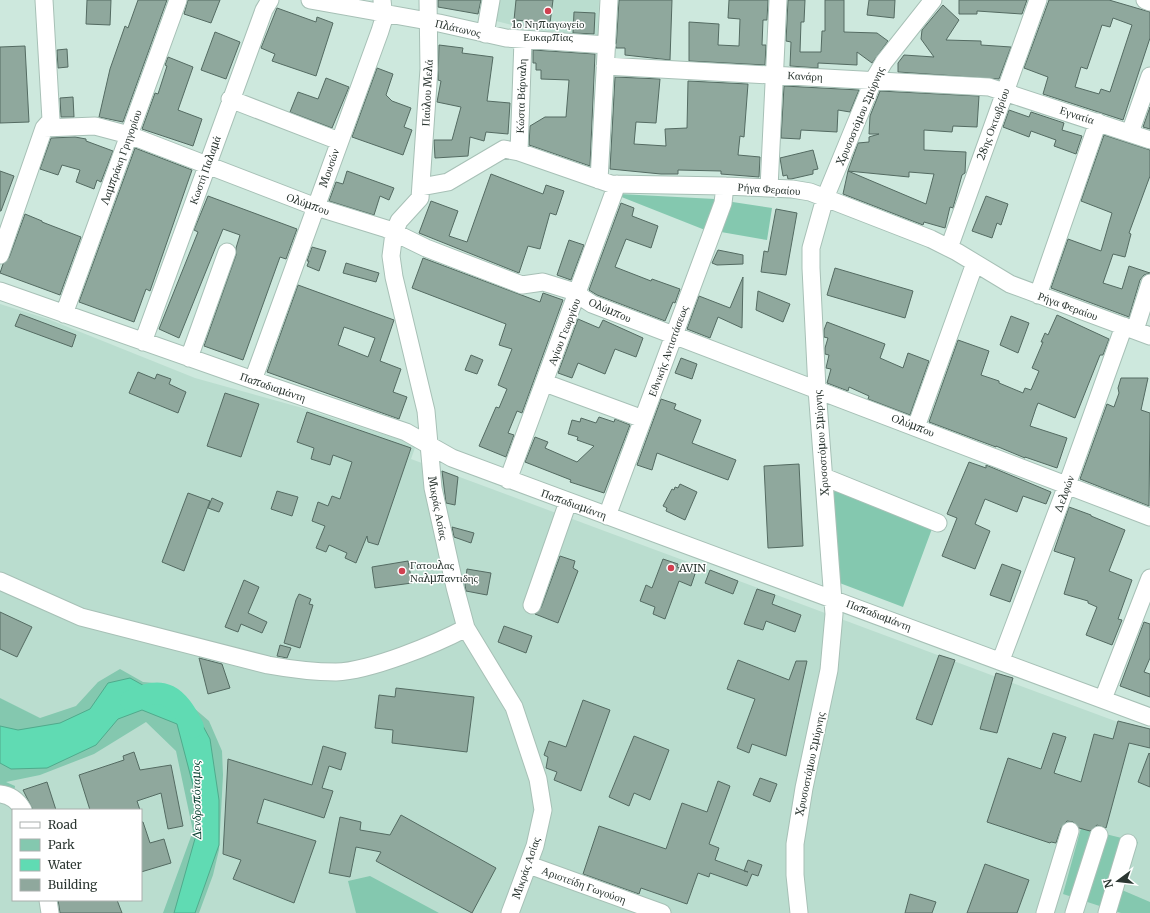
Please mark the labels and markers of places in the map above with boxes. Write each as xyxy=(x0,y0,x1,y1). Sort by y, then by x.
marker: 1ο Νηπιαγωγείο Ευκαρπίας xyxy=(543,6,553,16)
place label: 1ο Νηπιαγωγείο Ευκαρπίας xyxy=(511,17,585,44)
place label: Γατουλας Ναλμπαντιδης xyxy=(410,558,479,585)
place label: AVIN xyxy=(678,561,706,575)
marker: AVIN xyxy=(666,563,676,573)
marker: Γατουλας Ναλμπαντιδης xyxy=(397,566,407,576)

